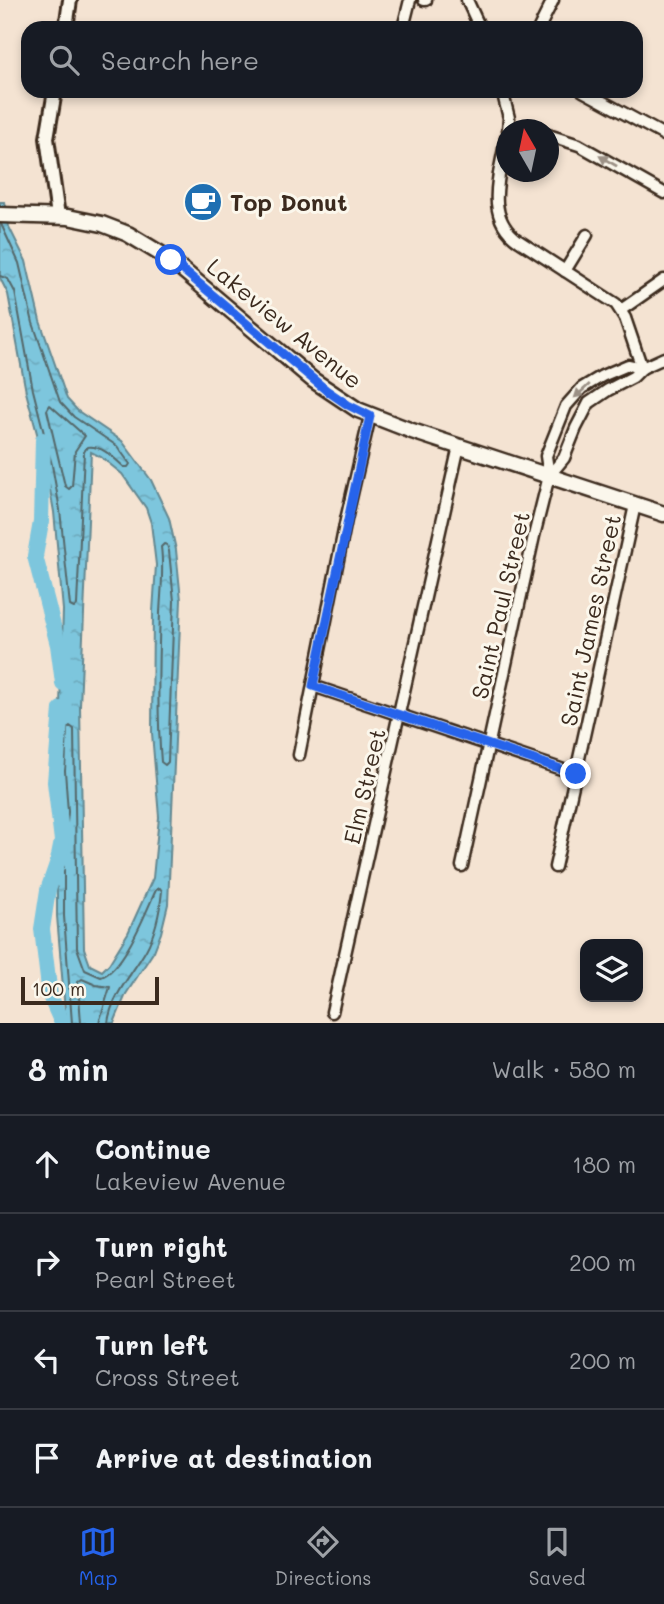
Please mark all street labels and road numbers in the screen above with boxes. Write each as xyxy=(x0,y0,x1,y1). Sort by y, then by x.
street label: Lakeview Avenue xyxy=(201,251,369,395)
street label: Saint Paul Street xyxy=(464,508,536,702)
street label: Saint James Street xyxy=(553,511,627,729)
street label: Elm Street xyxy=(336,725,392,847)

